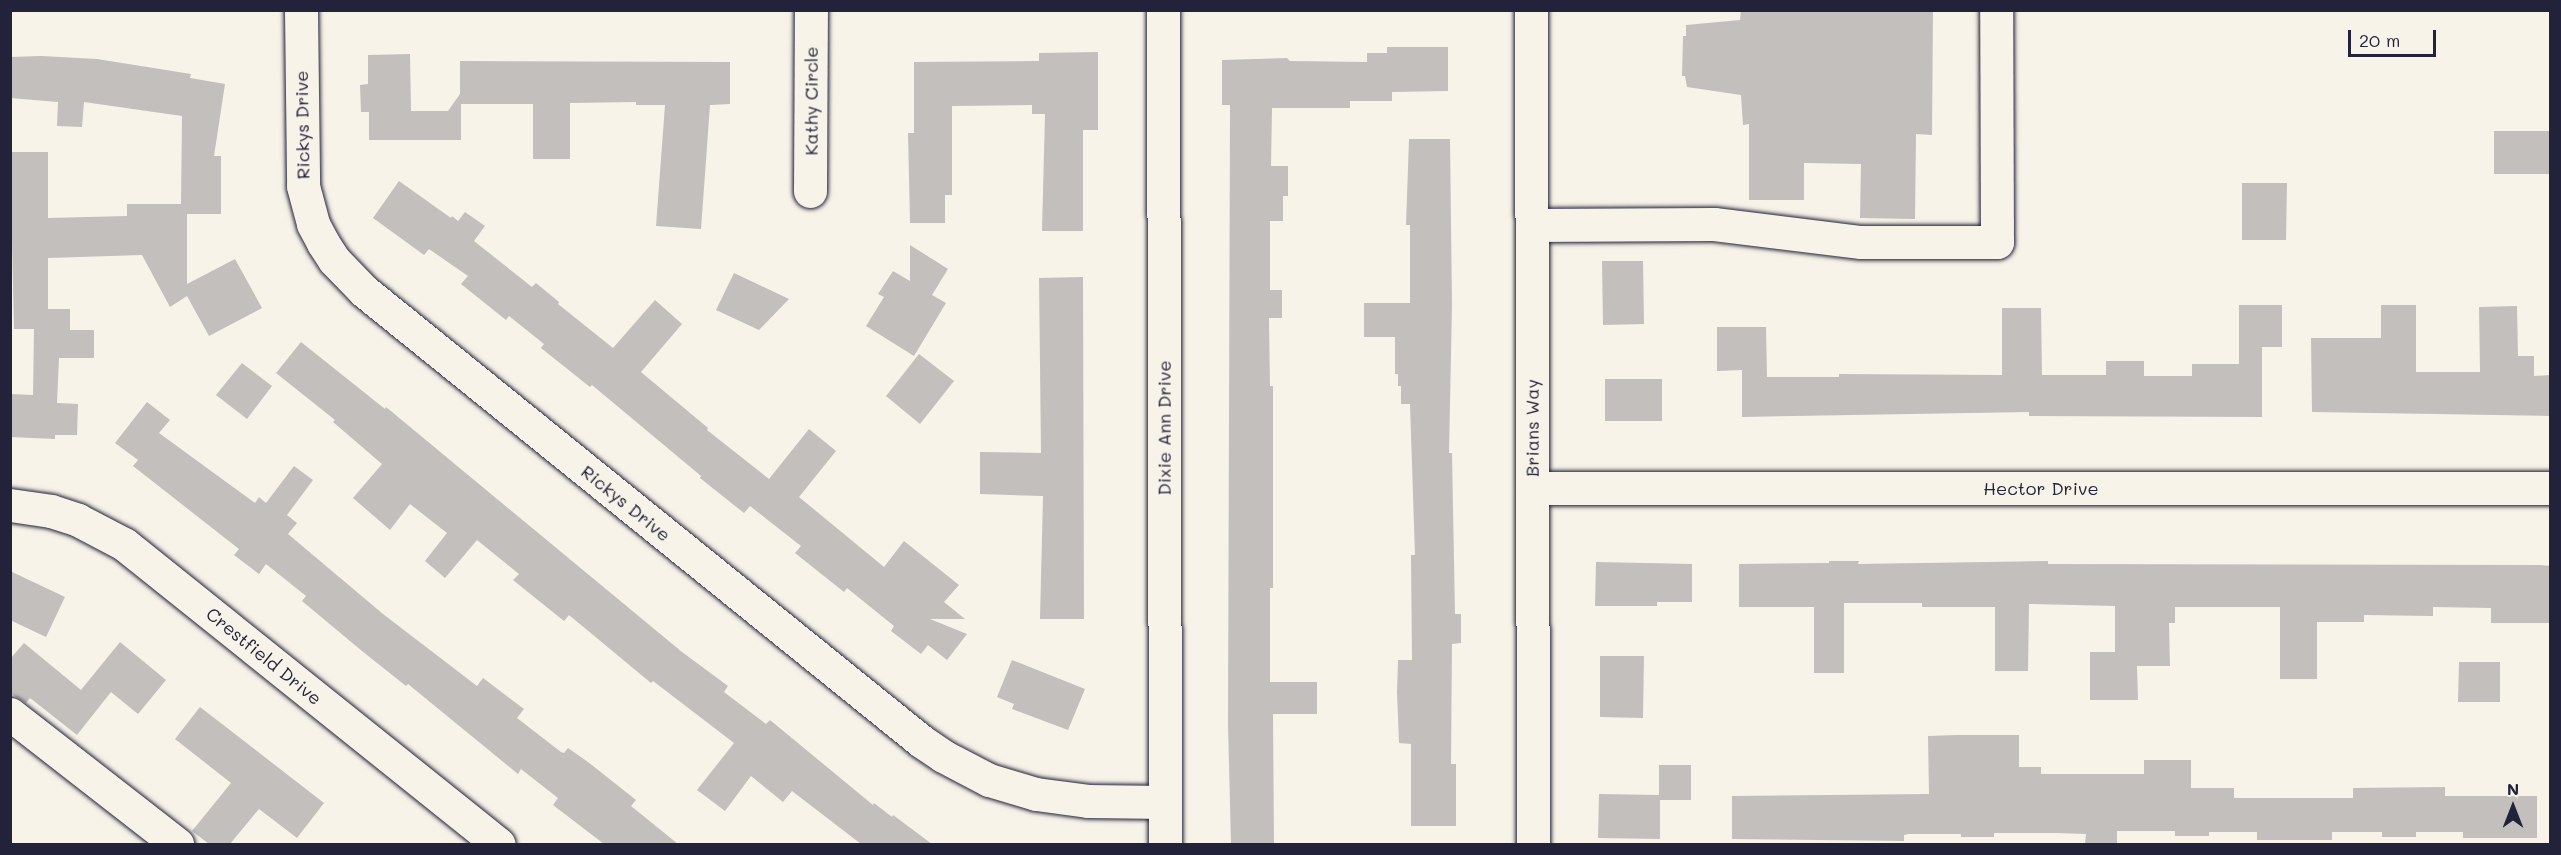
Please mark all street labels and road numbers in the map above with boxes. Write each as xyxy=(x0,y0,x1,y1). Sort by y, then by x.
street label: Kathy Circle xyxy=(800,46,822,156)
street label: Rickys Drive xyxy=(290,70,314,180)
street label: Dixie Ann Drive xyxy=(1153,360,1175,496)
street label: Brians Way xyxy=(1521,379,1543,477)
street label: Rickys Drive xyxy=(577,460,675,546)
street label: Hector Drive xyxy=(1983,477,2099,499)
street label: Crestfield Drive xyxy=(202,603,326,709)

